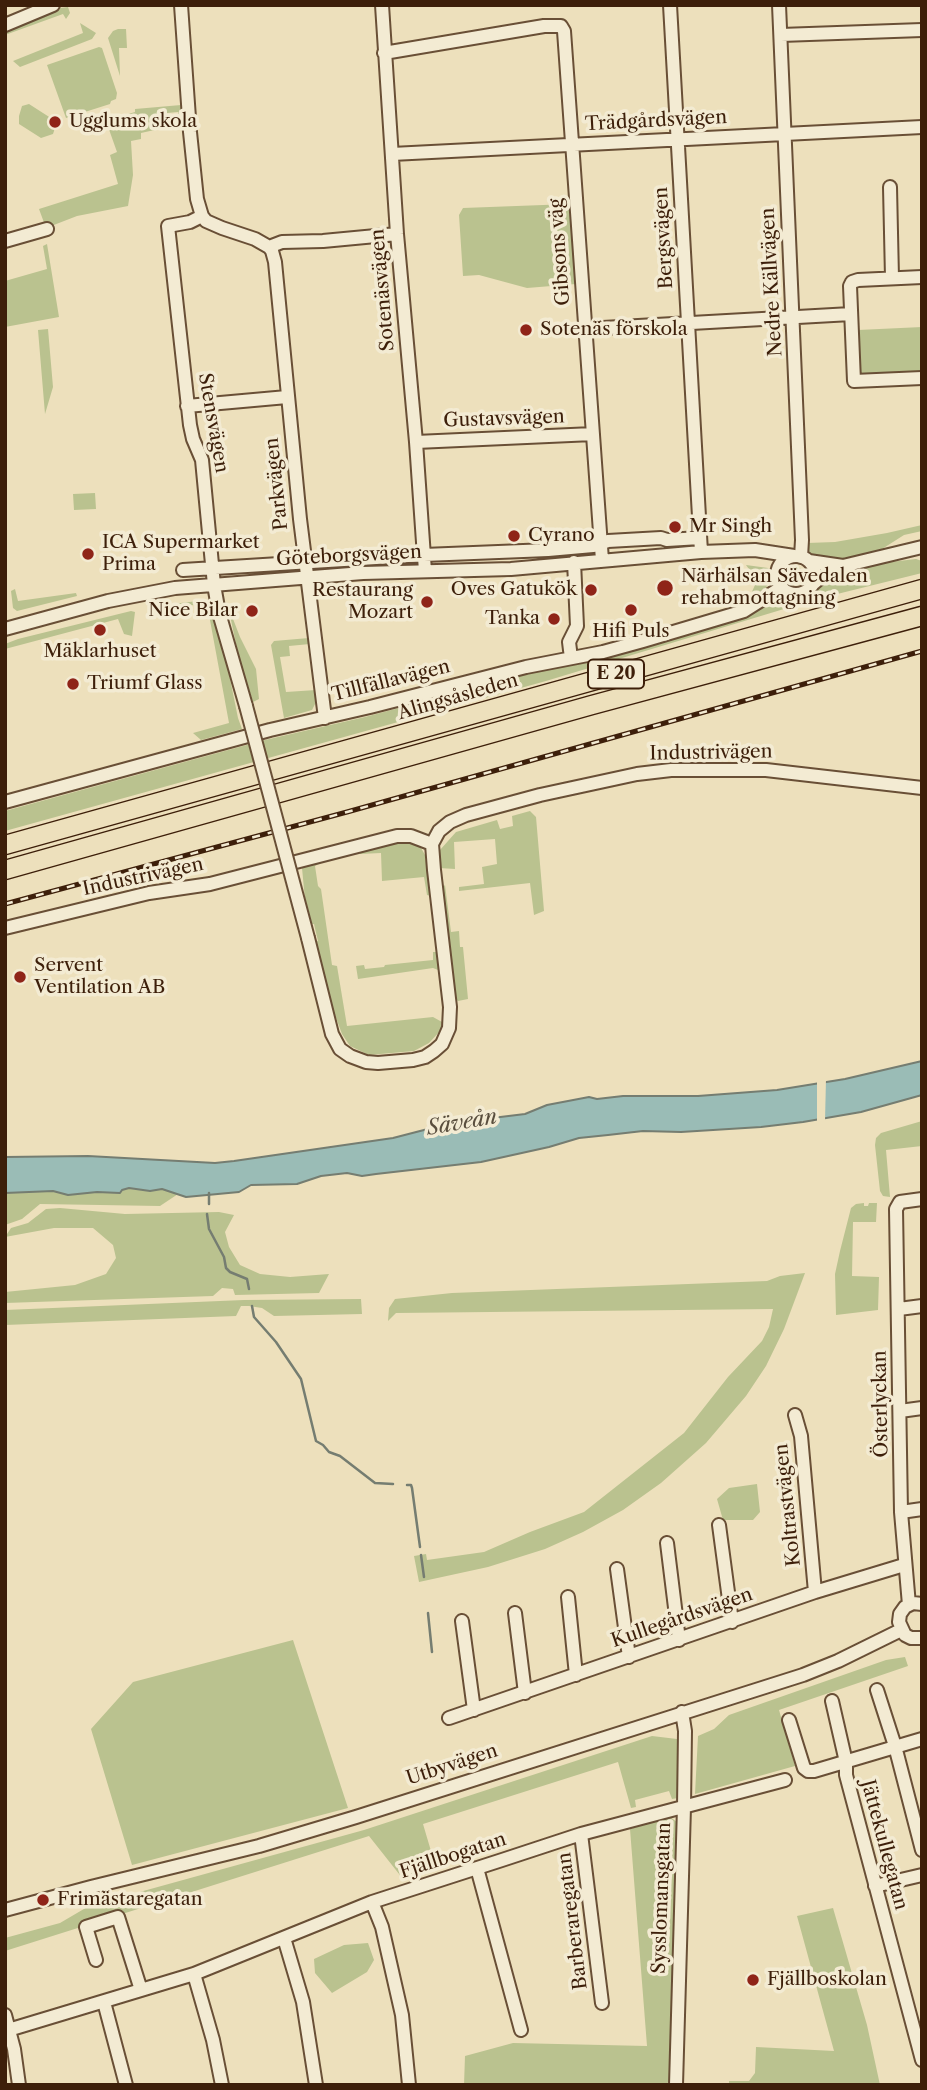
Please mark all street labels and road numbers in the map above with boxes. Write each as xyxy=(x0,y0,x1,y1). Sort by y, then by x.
street label: Trädgårdsvägen xyxy=(584,106,728,136)
street label: Bergsvägen xyxy=(650,186,678,290)
street label: Gibsons väg xyxy=(545,198,575,306)
street label: Nedre Källvägen xyxy=(757,207,787,357)
street label: Sotenäsvägen xyxy=(366,228,400,352)
street label: Stensvägen xyxy=(193,371,233,475)
street label: Gustavsvägen xyxy=(443,405,565,433)
street label: Parkvägen xyxy=(261,436,293,532)
street label: Göteborgsvägen xyxy=(276,541,422,571)
street label: Tillfällavägen xyxy=(330,655,452,707)
road number: E 20 xyxy=(588,660,644,688)
street label: Alingsåsleden xyxy=(395,669,521,725)
street label: Industrivägen xyxy=(649,741,773,765)
street label: Industrivägen xyxy=(80,853,206,901)
street label: Österlyckan xyxy=(869,1350,893,1458)
street label: Koltrastvägen xyxy=(770,1443,806,1567)
street label: Kullegårdsvägen xyxy=(608,1583,756,1653)
street label: Utbyvägen xyxy=(403,1740,501,1790)
street label: Jättekullegatan xyxy=(856,1777,912,1913)
street label: Sysslomansgatan xyxy=(648,1822,676,1974)
street label: Fjällbogatan xyxy=(397,1828,509,1884)
street label: Barberaregatan xyxy=(553,1851,593,1991)

